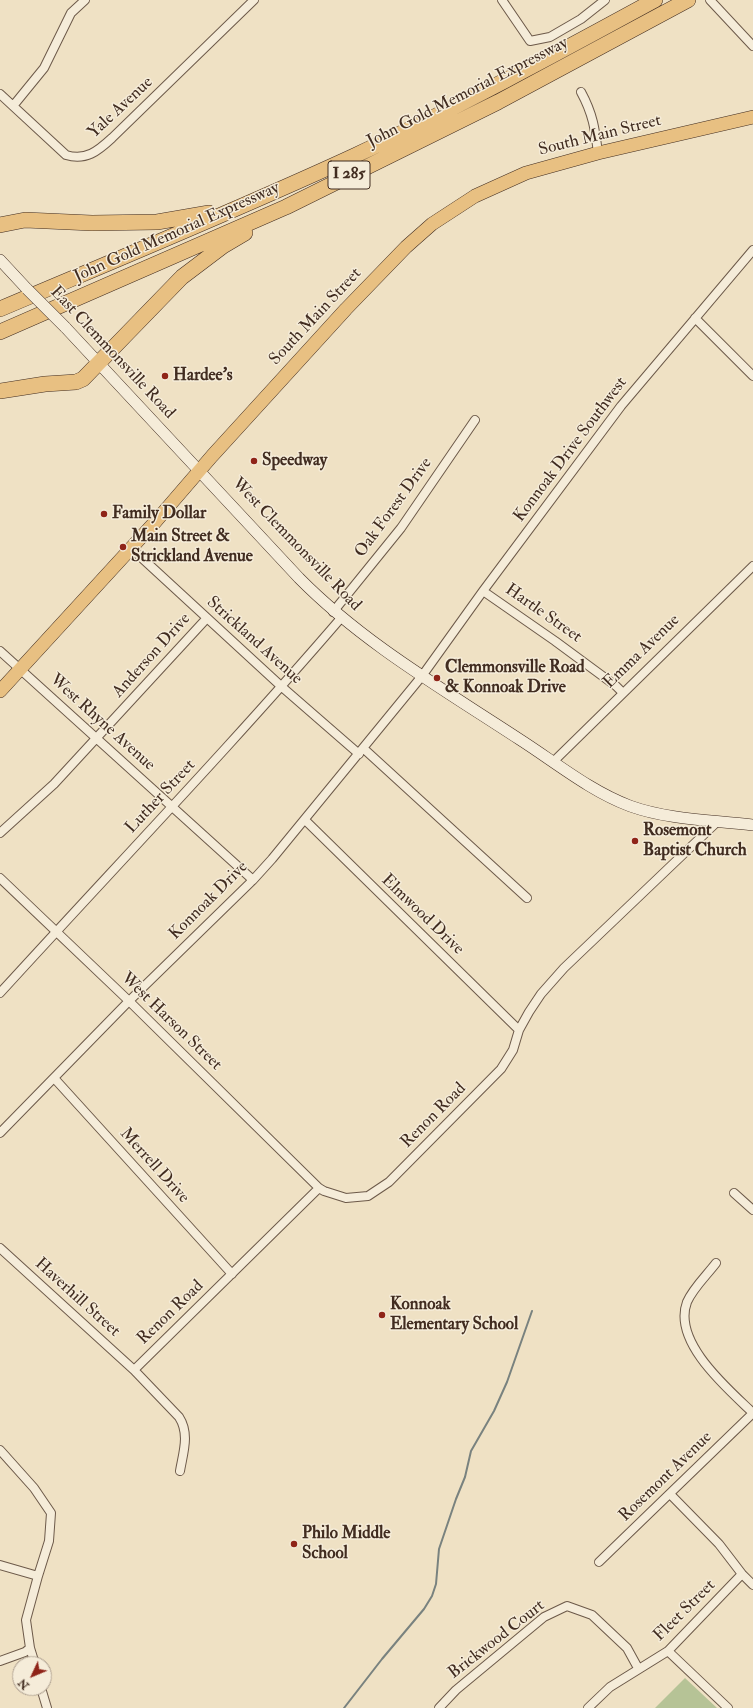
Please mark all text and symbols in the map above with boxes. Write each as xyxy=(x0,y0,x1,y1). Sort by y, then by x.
street label: John Gold Memorial Expressway xyxy=(364,33,572,153)
street label: Yale Avenue xyxy=(84,73,158,143)
street label: South Main Street xyxy=(537,111,663,161)
road number: I 285 xyxy=(328,161,370,189)
street label: John Gold Memorial Expressway xyxy=(71,178,283,288)
street label: South Main Street xyxy=(266,264,366,370)
street label: East Clemmonsville Road xyxy=(45,282,179,424)
place label: Hardee's xyxy=(173,366,233,386)
marker: Hardee's xyxy=(160,371,170,381)
street label: Konnoak Drive Southwest xyxy=(510,374,632,526)
place label: Speedway xyxy=(262,451,327,471)
street label: Oak Forest Drive xyxy=(351,454,437,562)
marker: Speedway xyxy=(249,456,259,466)
street label: West Clemmonsville Road xyxy=(227,474,365,616)
place label: Family Dollar xyxy=(112,504,206,524)
marker: Family Dollar xyxy=(99,509,109,519)
place label: Main Street & Strickland Avenue xyxy=(131,527,253,567)
marker: Main Street & Strickland Avenue xyxy=(118,542,128,552)
street label: Hartle Street xyxy=(501,580,585,648)
street label: Strickland Avenue xyxy=(202,593,306,689)
street label: Anderson Drive xyxy=(109,610,195,702)
street label: Emma Avenue xyxy=(600,610,684,694)
place label: Clemmonsville Road & Konnoak Drive xyxy=(445,658,585,698)
street label: West Rhyne Avenue xyxy=(45,670,159,776)
marker: Clemmonsville Road & Konnoak Drive xyxy=(432,673,442,683)
street label: Luther Street xyxy=(122,756,200,838)
place label: Rosemont Baptist Church xyxy=(643,821,747,861)
marker: Rosemont Baptist Church xyxy=(630,836,640,846)
street label: Konnoak Drive xyxy=(165,857,253,945)
street label: Elmwood Drive xyxy=(376,870,468,960)
street label: West Harson Street xyxy=(116,969,226,1075)
street label: Renon Road xyxy=(397,1079,471,1153)
street label: Merrell Drive xyxy=(115,1124,193,1208)
street label: Haverhill Street xyxy=(30,1254,124,1342)
street label: Renon Road xyxy=(134,1277,208,1349)
place label: Konnoak Elementary School xyxy=(390,1295,518,1335)
marker: Konnoak Elementary School xyxy=(377,1310,387,1320)
street label: Rosemont Avenue xyxy=(615,1428,717,1526)
place label: Philo Middle School xyxy=(302,1524,390,1564)
marker: Philo Middle School xyxy=(289,1539,299,1549)
street label: Fleet Street xyxy=(650,1576,720,1646)
street label: Brickwood Court xyxy=(445,1596,549,1684)
north arrow xyxy=(12,1656,52,1696)
text: N xyxy=(16,1676,32,1692)

